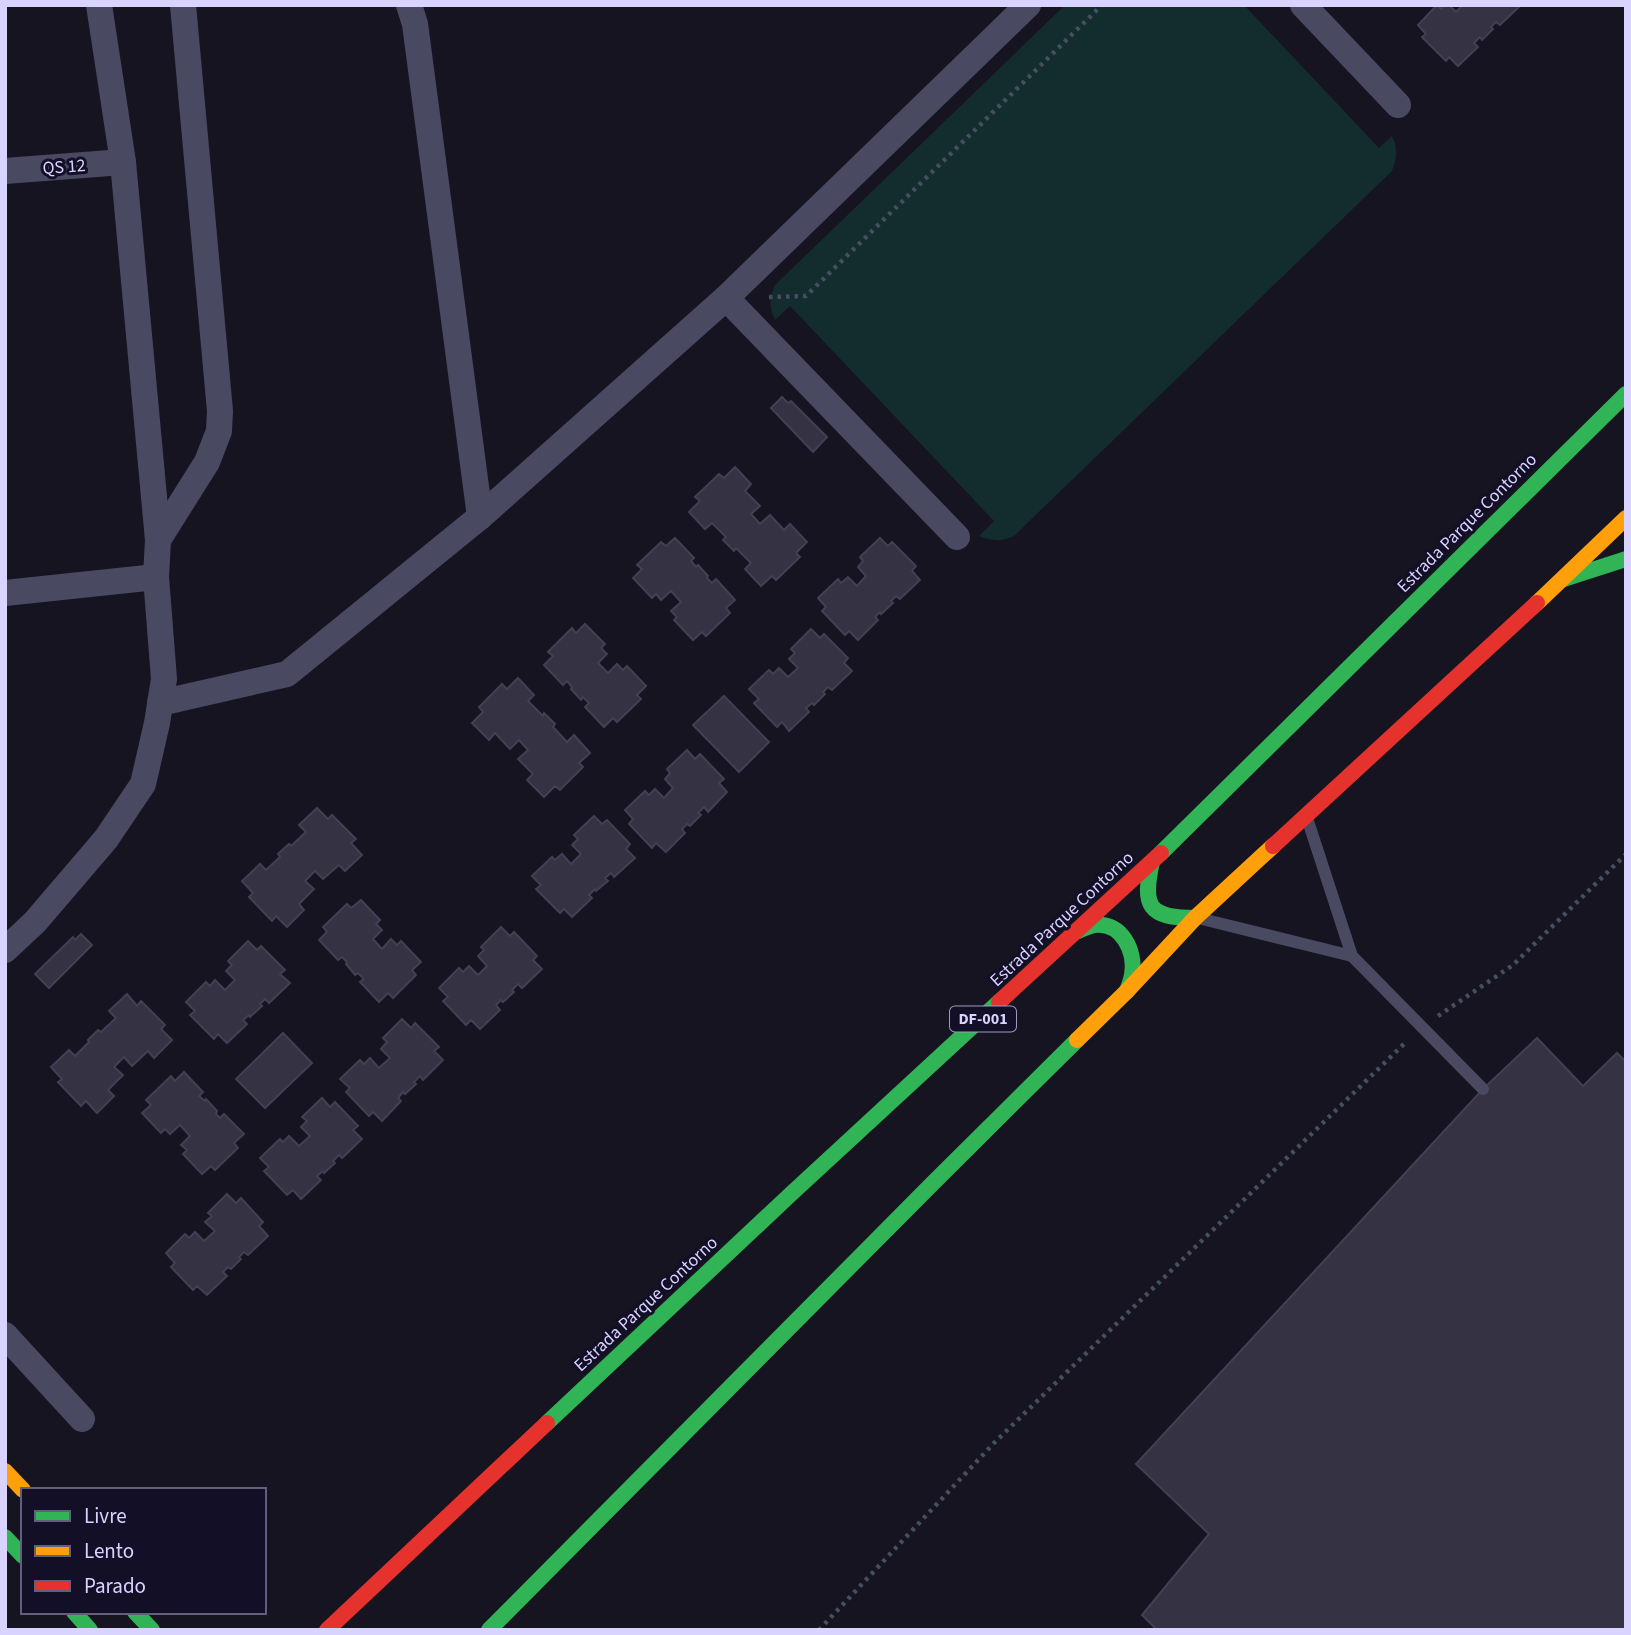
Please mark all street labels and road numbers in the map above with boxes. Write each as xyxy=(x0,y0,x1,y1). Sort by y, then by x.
street label: QS 12 xyxy=(42,153,86,181)
street label: Estrada Parque Contorno xyxy=(1392,448,1542,598)
street label: Estrada Parque Contorno xyxy=(985,846,1139,992)
road number: DF-001 xyxy=(950,1007,1016,1032)
street label: Estrada Parque Contorno xyxy=(569,1231,723,1377)

